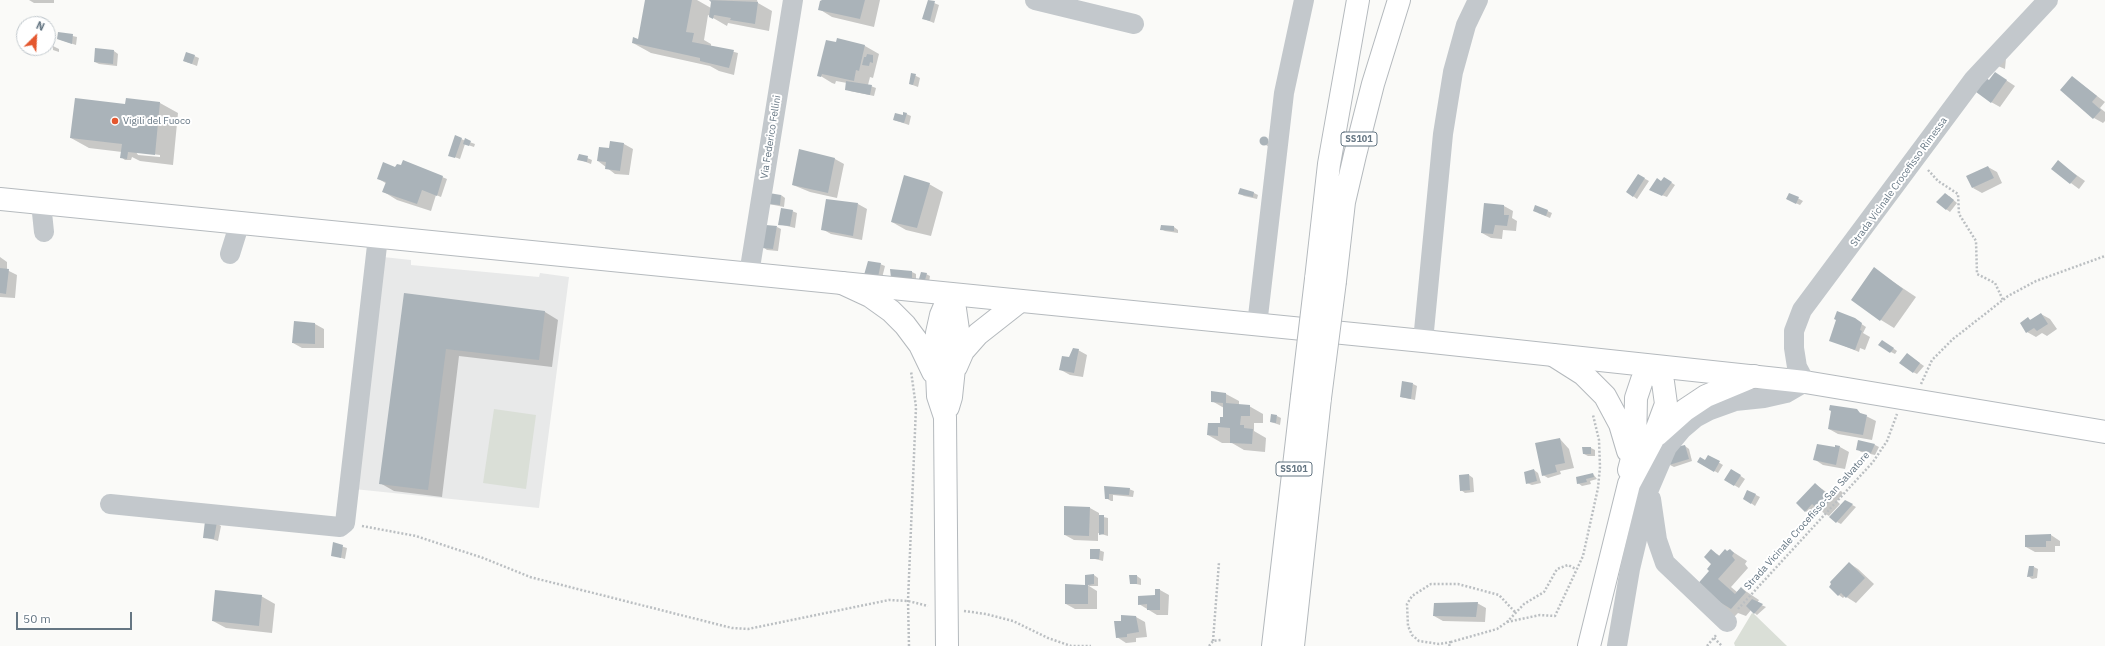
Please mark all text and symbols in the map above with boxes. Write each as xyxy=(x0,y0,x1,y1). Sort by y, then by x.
north arrow xyxy=(16,16,56,56)
text: N xyxy=(34,18,47,34)
street label: Via Federico Fellini xyxy=(758,94,784,180)
place label: Vigili del Fuoco xyxy=(123,115,191,127)
street label: Strada Vicinale Crocefisso Rimessa xyxy=(1848,115,1950,249)
marker: Vigili del Fuoco xyxy=(110,116,120,126)
road number: SS101 xyxy=(1341,132,1377,146)
street label: Strada Vicinale Crocefisso-San Salvatore xyxy=(1742,450,1872,592)
road number: SS101 xyxy=(1276,462,1312,476)
scale bar xyxy=(18,604,134,630)
text: 50 m xyxy=(23,611,51,626)

